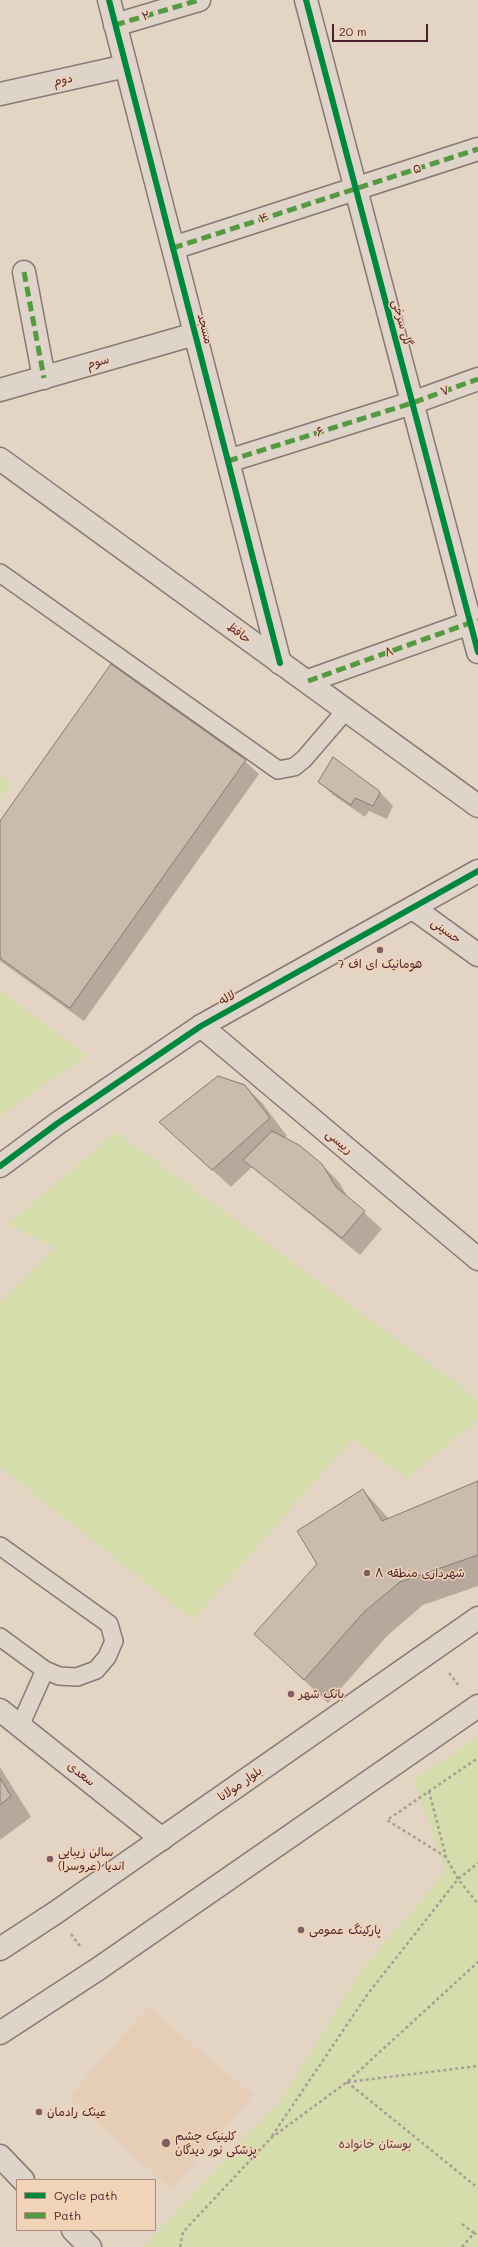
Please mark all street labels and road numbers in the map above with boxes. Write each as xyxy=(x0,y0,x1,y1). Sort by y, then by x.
street label: ۲ xyxy=(140,8,152,24)
street label: دوم xyxy=(52,71,74,89)
street label: ۵ xyxy=(411,161,423,177)
street label: ۴ xyxy=(257,210,271,226)
street label: گل سرخی xyxy=(389,298,415,348)
street label: مسجد xyxy=(194,312,216,346)
street label: سوم xyxy=(85,352,111,372)
street label: ۷ xyxy=(439,383,451,399)
street label: ۶ xyxy=(314,424,326,440)
street label: حافظ xyxy=(224,619,254,647)
street label: ۸ xyxy=(383,644,395,660)
street label: حسینی xyxy=(428,915,464,947)
street label: لاله xyxy=(216,988,238,1008)
street label: رییسی xyxy=(323,1127,355,1157)
street label: سعدی xyxy=(64,1759,98,1789)
street label: بلوار مولانا xyxy=(215,1764,265,1804)

